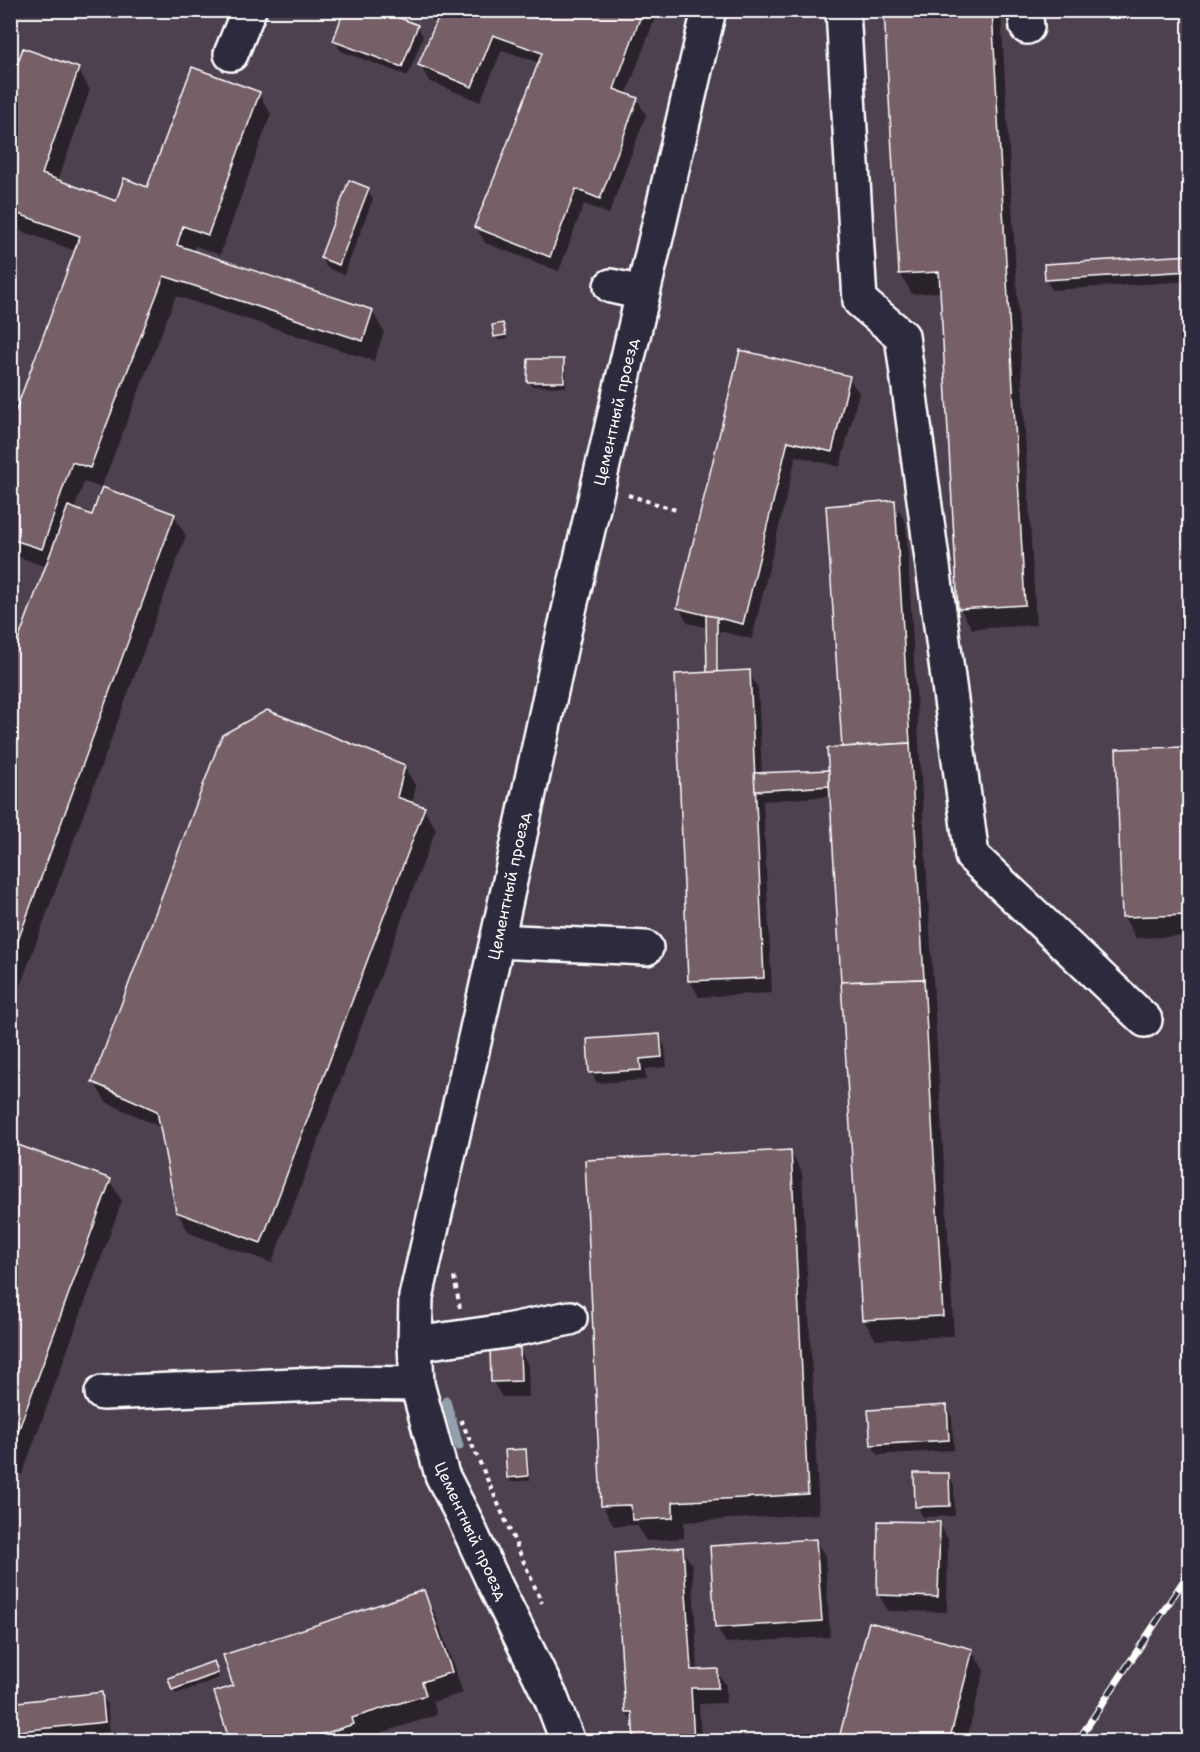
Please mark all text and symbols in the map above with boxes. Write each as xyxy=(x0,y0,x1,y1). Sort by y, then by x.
street label: Цементный проезд xyxy=(589,336,643,488)
street label: Цементный проезд xyxy=(483,810,535,962)
street label: Цементный проезд xyxy=(430,1458,512,1604)

